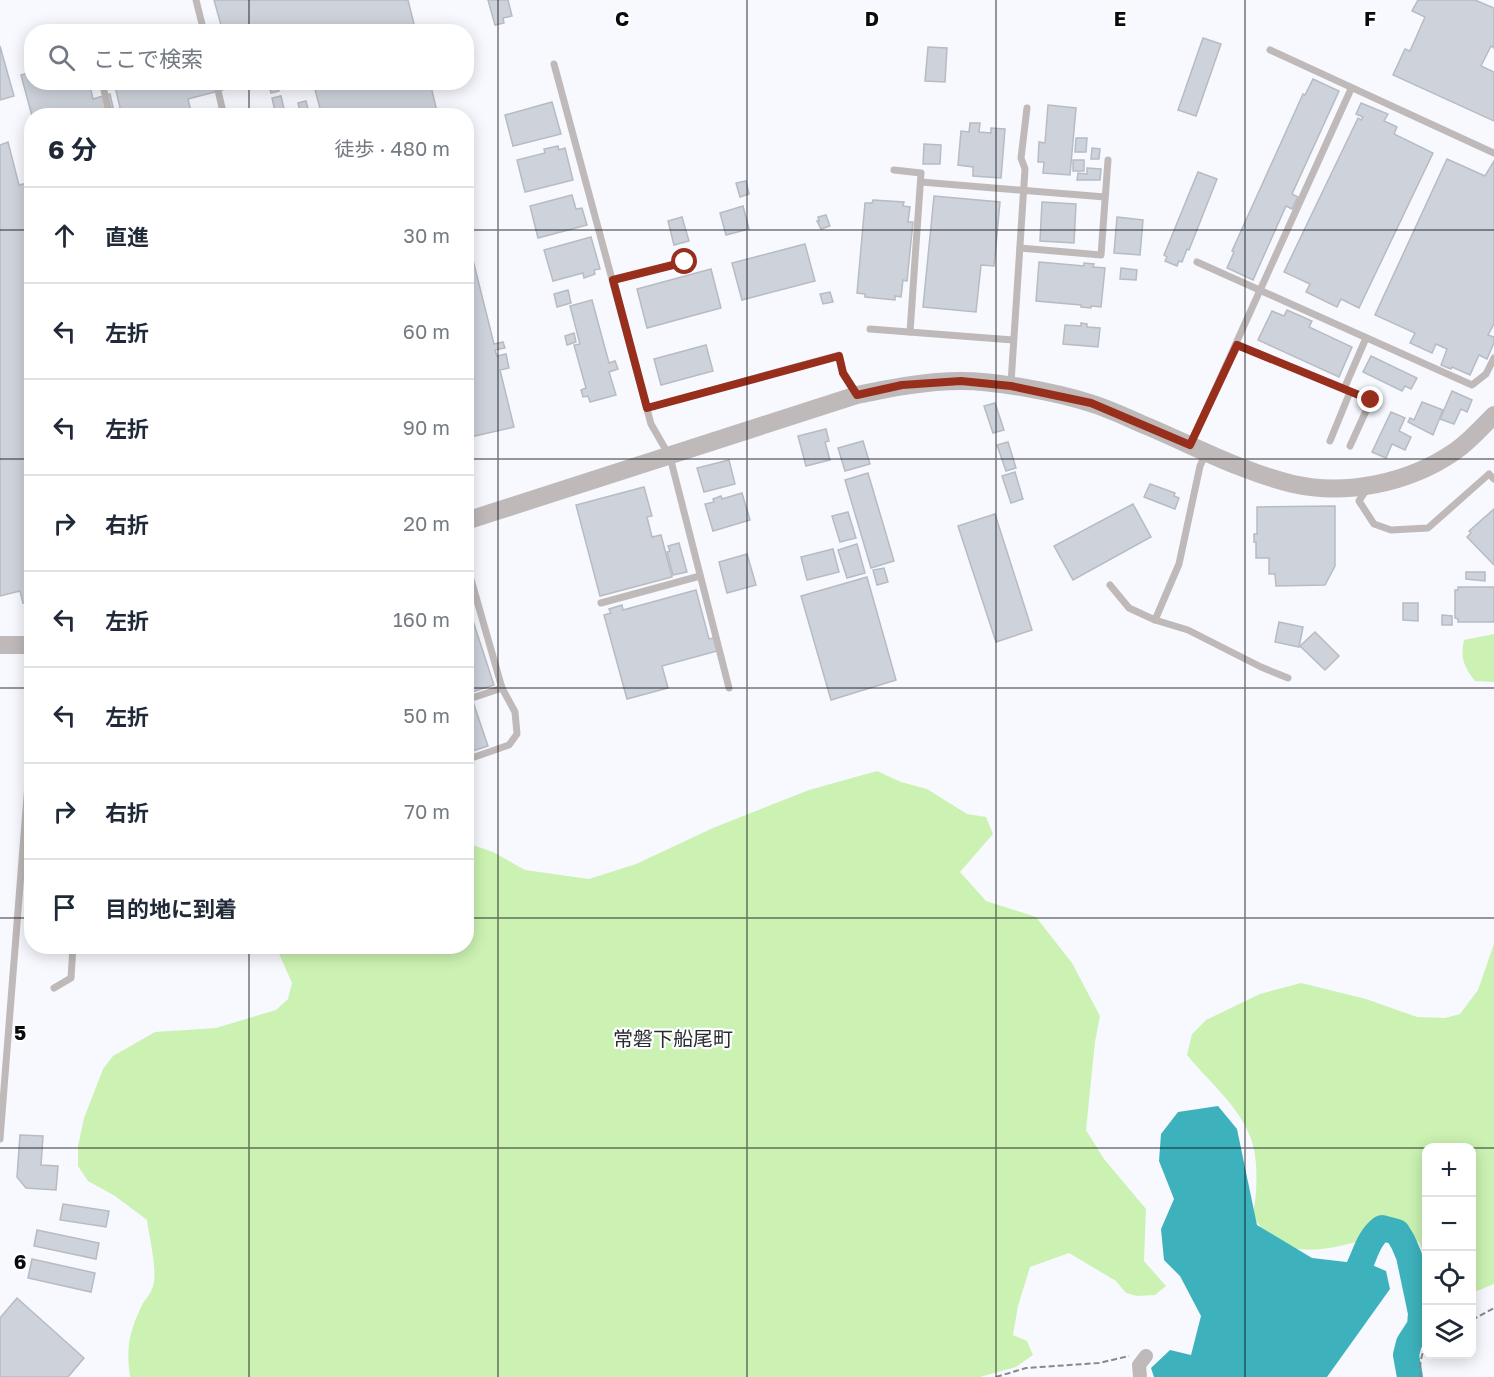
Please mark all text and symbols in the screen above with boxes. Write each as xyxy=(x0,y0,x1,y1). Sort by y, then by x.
text: C xyxy=(615,6,629,30)
text: D xyxy=(865,6,879,30)
text: E xyxy=(1114,6,1126,30)
text: F xyxy=(1364,6,1376,30)
search box xyxy=(24,24,474,90)
icon: search xyxy=(45,41,78,74)
text: ここで検索 xyxy=(93,45,203,72)
text: 6 分 xyxy=(48,134,97,165)
text: 徒歩 · 480 m xyxy=(335,136,450,160)
icon: ahead xyxy=(48,219,81,252)
text: 直進 xyxy=(105,223,149,250)
text: 30 m xyxy=(403,223,450,247)
route start xyxy=(671,248,697,274)
icon: left xyxy=(48,315,81,348)
text: 左折 xyxy=(105,319,149,346)
text: 60 m xyxy=(403,319,450,343)
route end xyxy=(1357,386,1383,412)
icon: left xyxy=(48,411,81,444)
text: 左折 xyxy=(105,415,149,442)
text: 90 m xyxy=(403,415,450,439)
icon: right xyxy=(48,507,81,540)
text: 右折 xyxy=(105,511,149,538)
text: 20 m xyxy=(403,511,450,535)
icon: left xyxy=(48,603,81,636)
text: 左折 xyxy=(105,607,149,634)
text: 160 m xyxy=(393,607,450,631)
icon: left xyxy=(48,699,81,732)
text: 左折 xyxy=(105,703,149,730)
text: 50 m xyxy=(403,703,450,727)
icon: right xyxy=(48,795,81,828)
text: 右折 xyxy=(105,799,149,826)
text: 70 m xyxy=(404,799,450,823)
icon: arrive xyxy=(48,891,81,924)
text: 目的地に到着 xyxy=(105,895,237,922)
text: 5 xyxy=(14,1020,26,1044)
district label: 常磐下船尾町 xyxy=(613,1026,733,1050)
map controls xyxy=(1422,1143,1476,1359)
button: + xyxy=(1422,1143,1476,1197)
button: − xyxy=(1422,1197,1476,1251)
text: 6 xyxy=(14,1249,26,1273)
button: locate xyxy=(1422,1251,1476,1305)
button: layers xyxy=(1422,1305,1476,1359)

